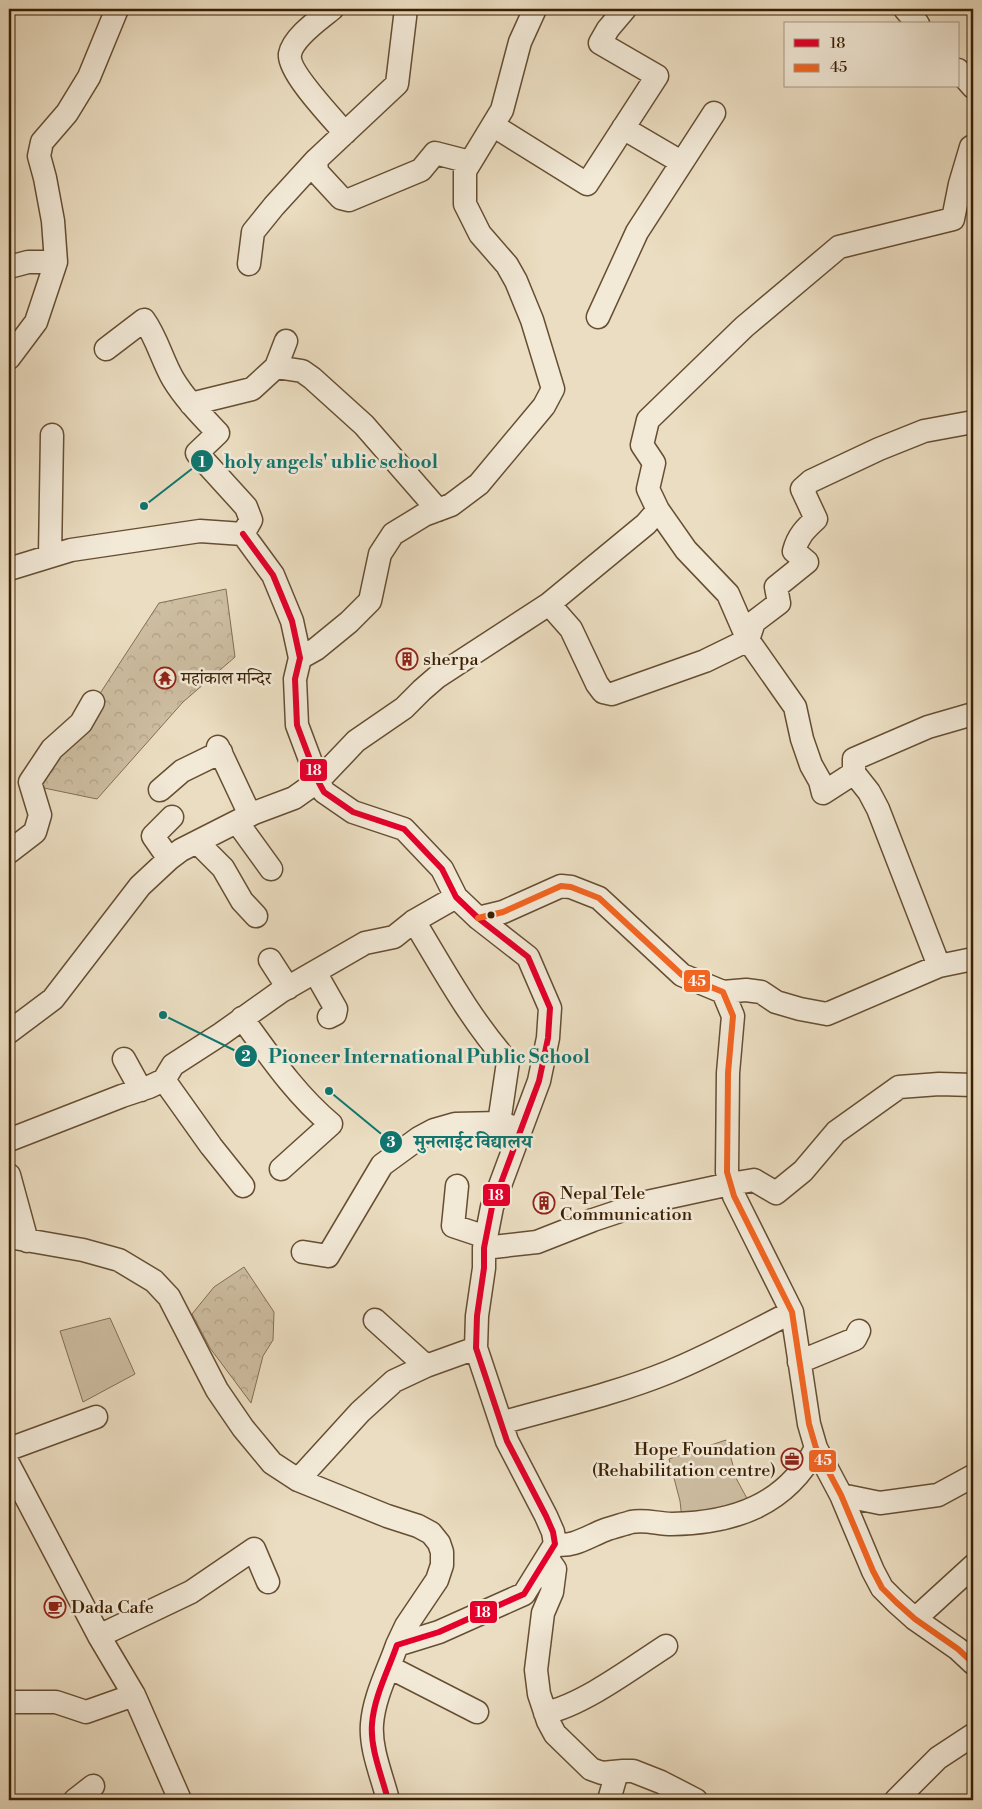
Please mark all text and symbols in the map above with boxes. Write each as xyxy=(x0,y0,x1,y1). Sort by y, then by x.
legend xyxy=(784,22,960,88)
text: 18 xyxy=(830,34,845,53)
text: 45 xyxy=(830,58,847,77)
callout: holy angels' ublic school xyxy=(189,444,448,478)
text: holy angels' ublic school xyxy=(224,450,438,474)
text: 1 xyxy=(198,453,206,472)
building icon: sherpa xyxy=(395,647,419,671)
place label: sherpa xyxy=(423,648,479,671)
temple icon: महांकाल मन्दिर xyxy=(153,666,177,690)
place label: महांकाल मन्दिर xyxy=(180,667,273,690)
line badge: 18 xyxy=(299,758,328,782)
text: 18 xyxy=(306,762,322,780)
unlabelled marker xyxy=(486,910,496,920)
line badge: 45 xyxy=(683,969,711,993)
text: 45 xyxy=(688,973,706,991)
callout: Pioneer International Public School xyxy=(233,1039,599,1073)
text: Pioneer International Public School xyxy=(268,1045,590,1069)
text: 2 xyxy=(241,1047,251,1066)
callout: मुनलाईट विद्यालय xyxy=(379,1125,542,1159)
text: मुनलाईट विद्यालय xyxy=(412,1130,534,1154)
text: 3 xyxy=(386,1133,396,1152)
place label: Nepal Tele Communication xyxy=(560,1182,693,1226)
line badge: 18 xyxy=(482,1183,511,1207)
text: 18 xyxy=(488,1187,504,1205)
building icon: Nepal Tele Communication xyxy=(532,1191,556,1215)
place label: Hope Foundation (Rehabilitation centre) xyxy=(592,1438,776,1482)
office icon: Hope Foundation (Rehabilitation centre) xyxy=(780,1447,804,1471)
line badge: 45 xyxy=(808,1449,837,1473)
text: 45 xyxy=(814,1452,832,1470)
cafe icon: Dada Cafe xyxy=(43,1595,67,1619)
place label: Dada Cafe xyxy=(71,1596,154,1619)
line badge: 18 xyxy=(469,1600,498,1624)
text: 18 xyxy=(475,1604,491,1622)

